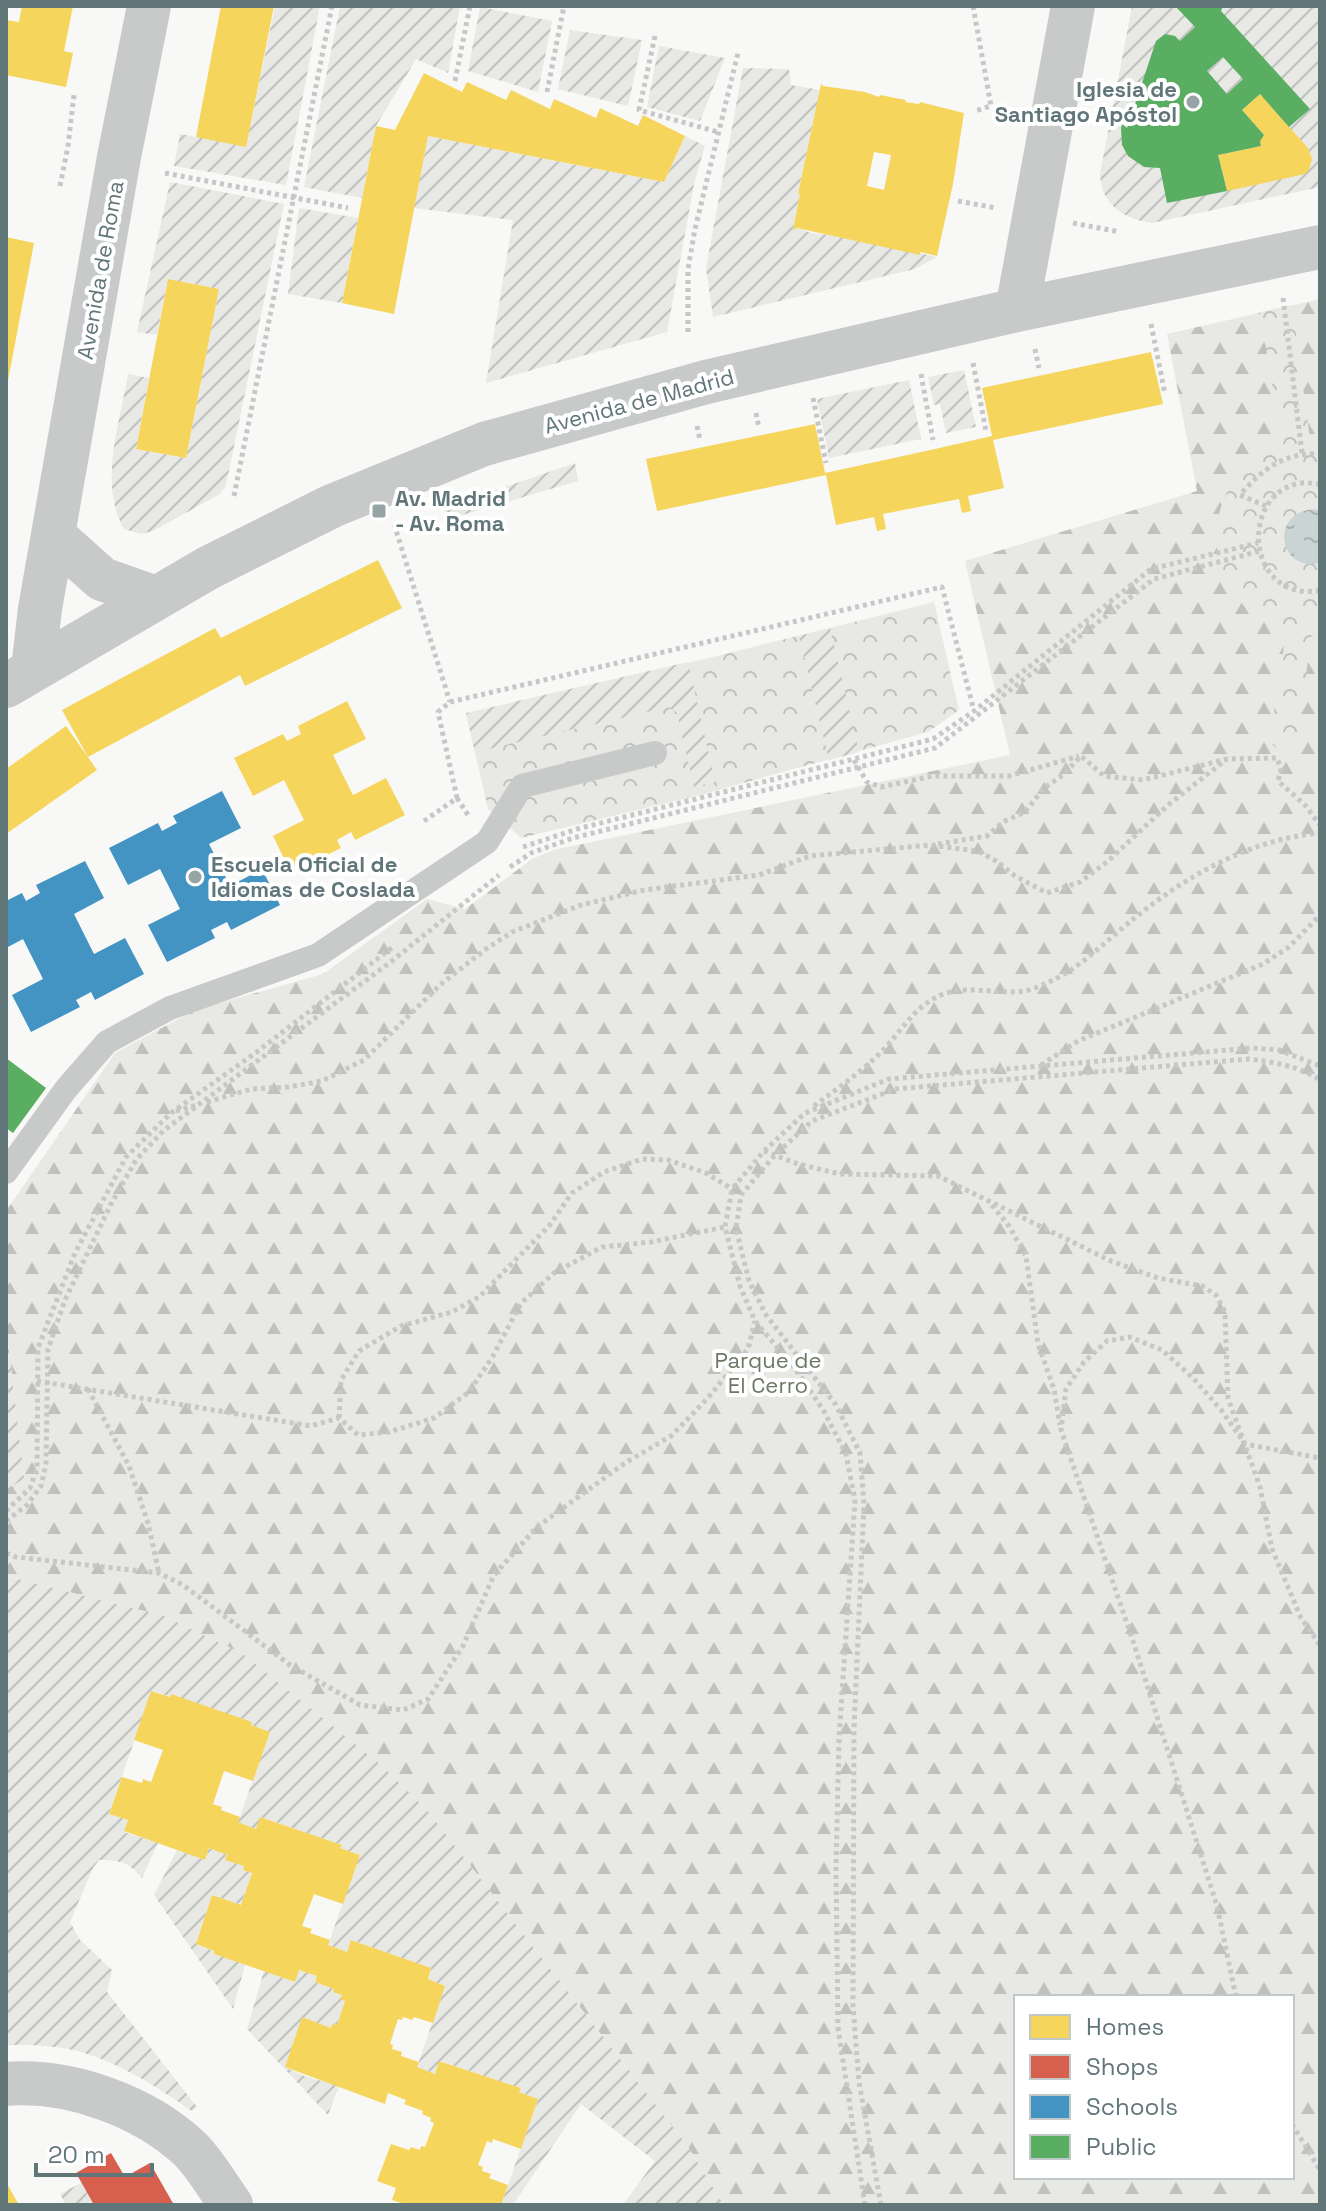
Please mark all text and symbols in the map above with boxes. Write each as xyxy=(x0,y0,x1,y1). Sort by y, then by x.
place label: Iglesia de Santiago Apóstol xyxy=(995,75,1177,128)
marker: Iglesia de Santiago Apóstol xyxy=(1184,93,1202,111)
street label: Avenida de Roma xyxy=(70,178,130,362)
street label: Avenida de Madrid xyxy=(541,362,737,440)
place label: Av. Madrid - Av. Roma xyxy=(395,484,506,537)
marker: Av. Madrid - Av. Roma xyxy=(370,502,388,520)
place label: Escuela Oficial de Idiomas de Coslada xyxy=(211,850,416,903)
marker: Escuela Oficial de Idiomas de Coslada xyxy=(186,868,204,886)
park label: Parque de El Cerro xyxy=(714,1346,822,1399)
legend xyxy=(1014,1995,1294,2179)
text: Homes xyxy=(1086,2011,1164,2042)
text: Shops xyxy=(1086,2051,1158,2082)
text: Schools xyxy=(1086,2091,1178,2122)
scale bar xyxy=(36,2127,152,2177)
text: Public xyxy=(1086,2131,1157,2162)
text: 20 m xyxy=(48,2139,105,2170)

